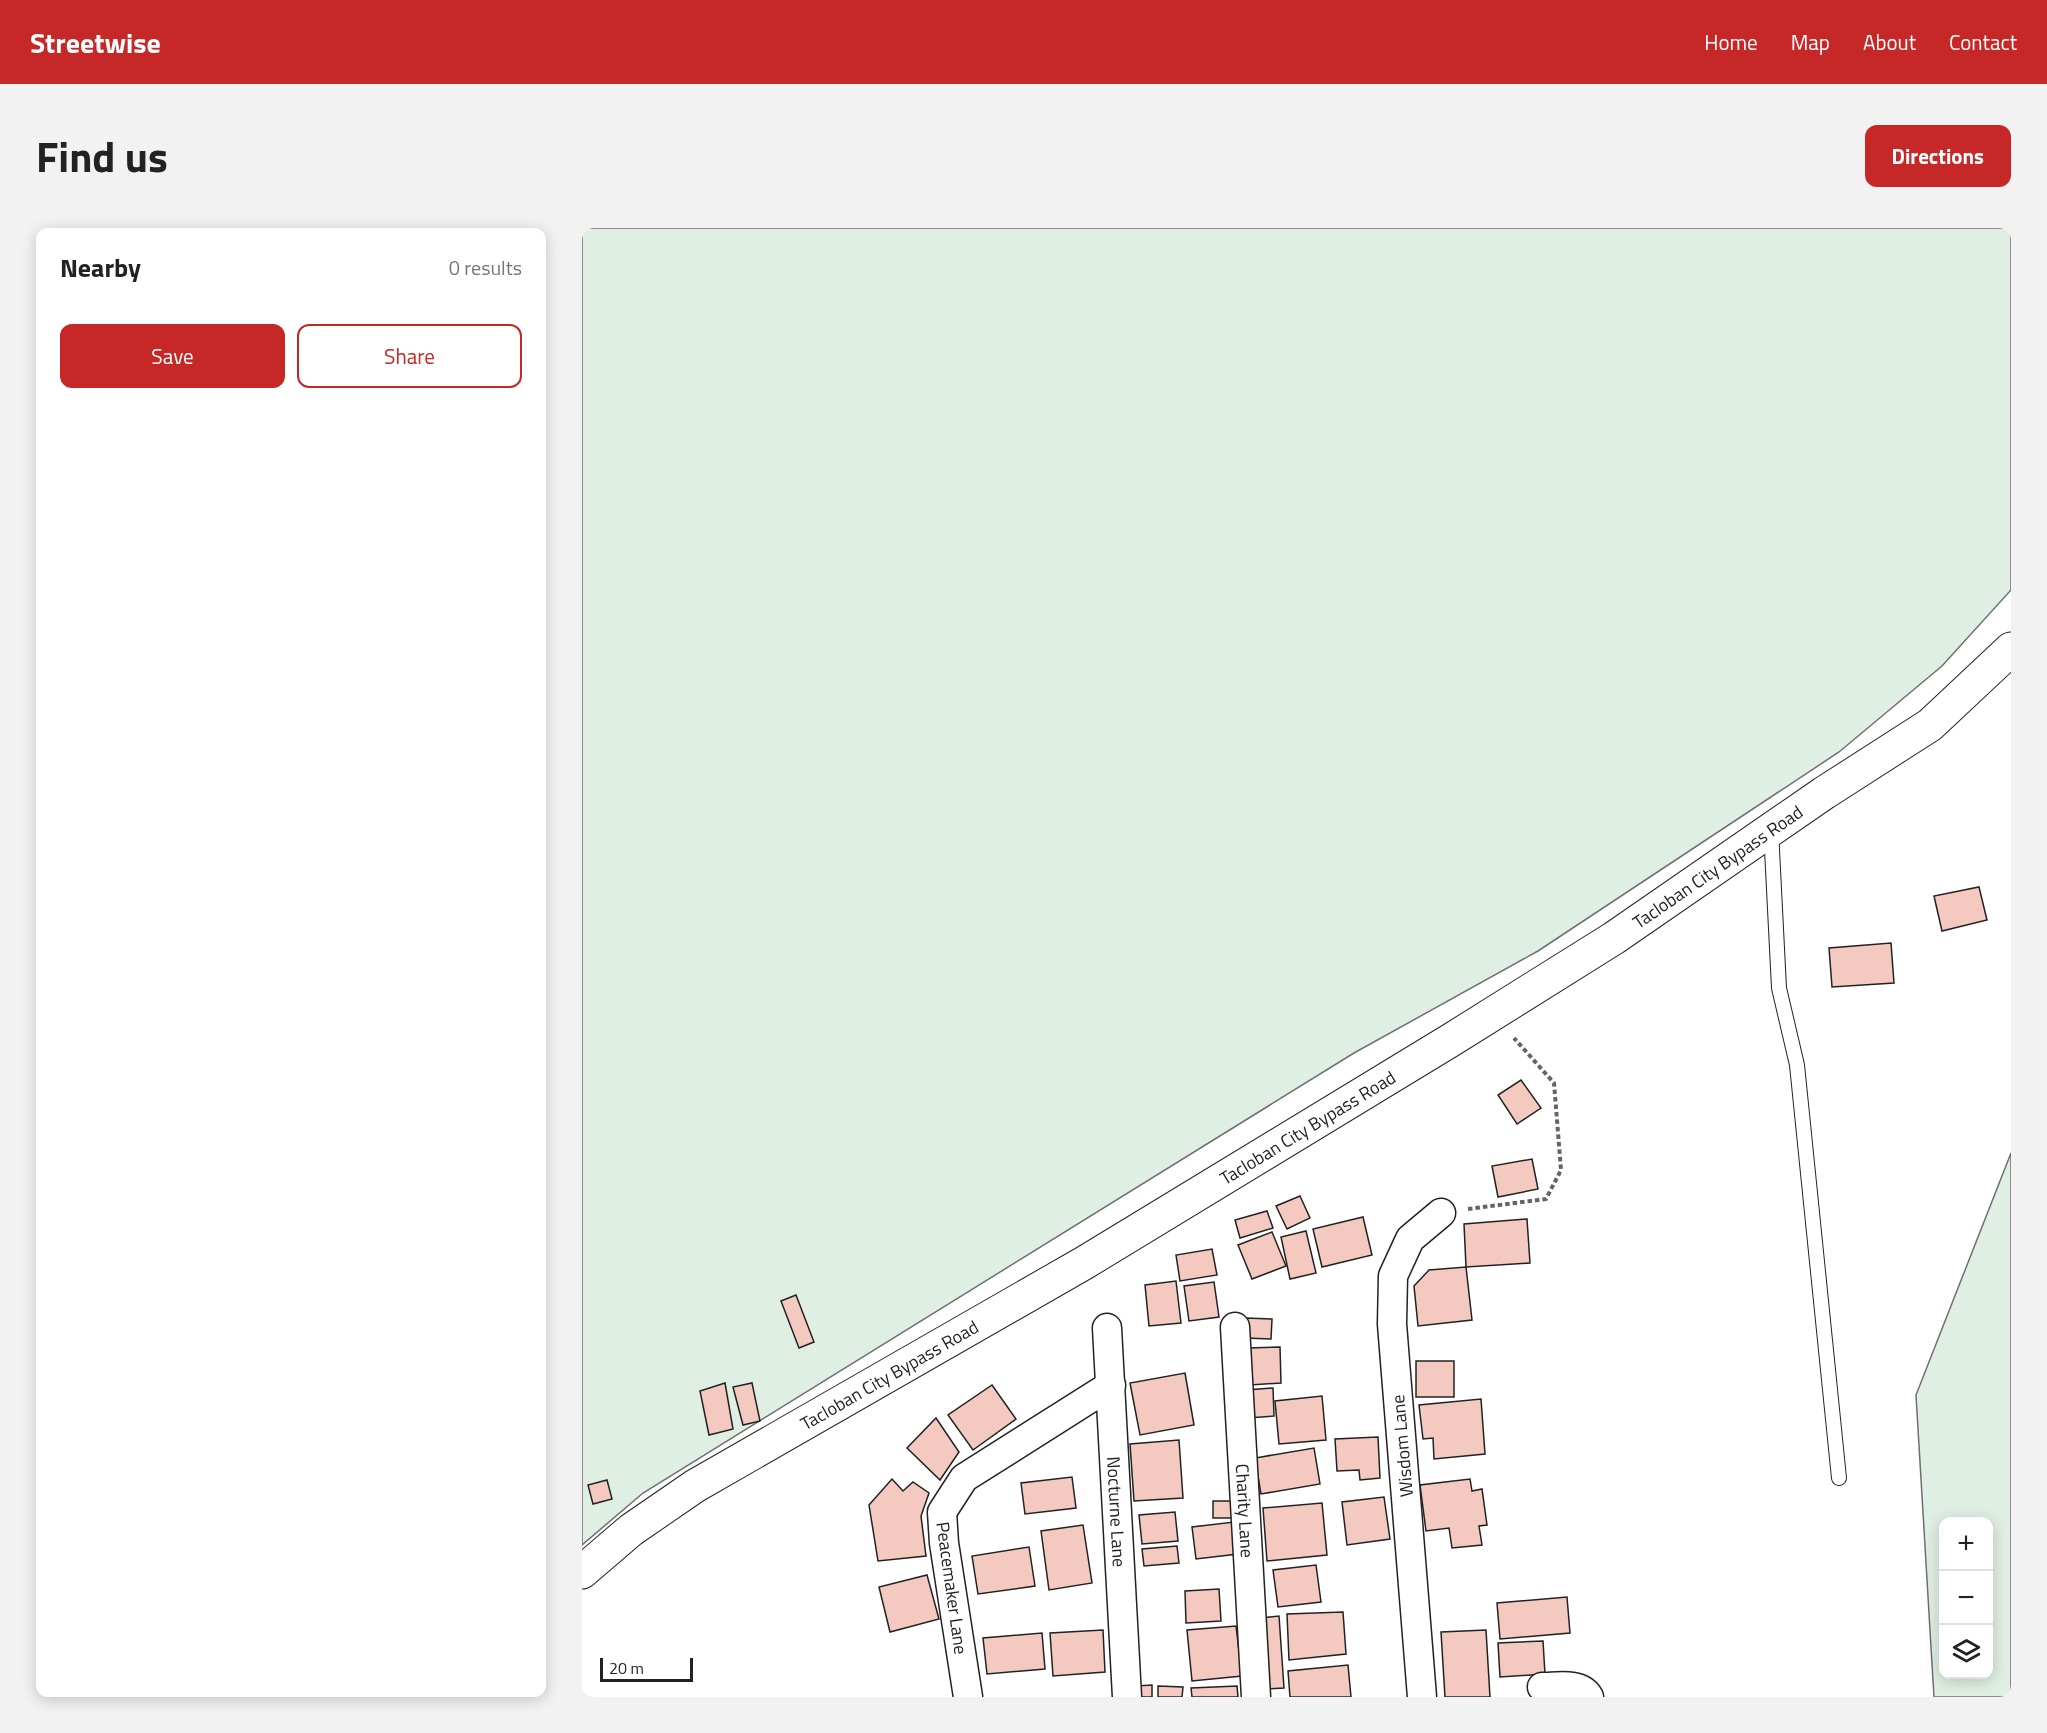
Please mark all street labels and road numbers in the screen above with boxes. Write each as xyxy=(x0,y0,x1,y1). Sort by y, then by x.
street label: Tacloban City Bypass Road xyxy=(1627,798,1808,935)
street label: Tacloban City Bypass Road xyxy=(1214,1063,1400,1191)
street label: Tacloban City Bypass Road xyxy=(795,1313,983,1436)
street label: Wisdom Lane xyxy=(1384,1394,1420,1498)
street label: Nocturne Lane xyxy=(1100,1456,1133,1568)
street label: Charity Lane xyxy=(1229,1463,1262,1558)
street label: Peacemaker Lane xyxy=(929,1520,975,1656)

